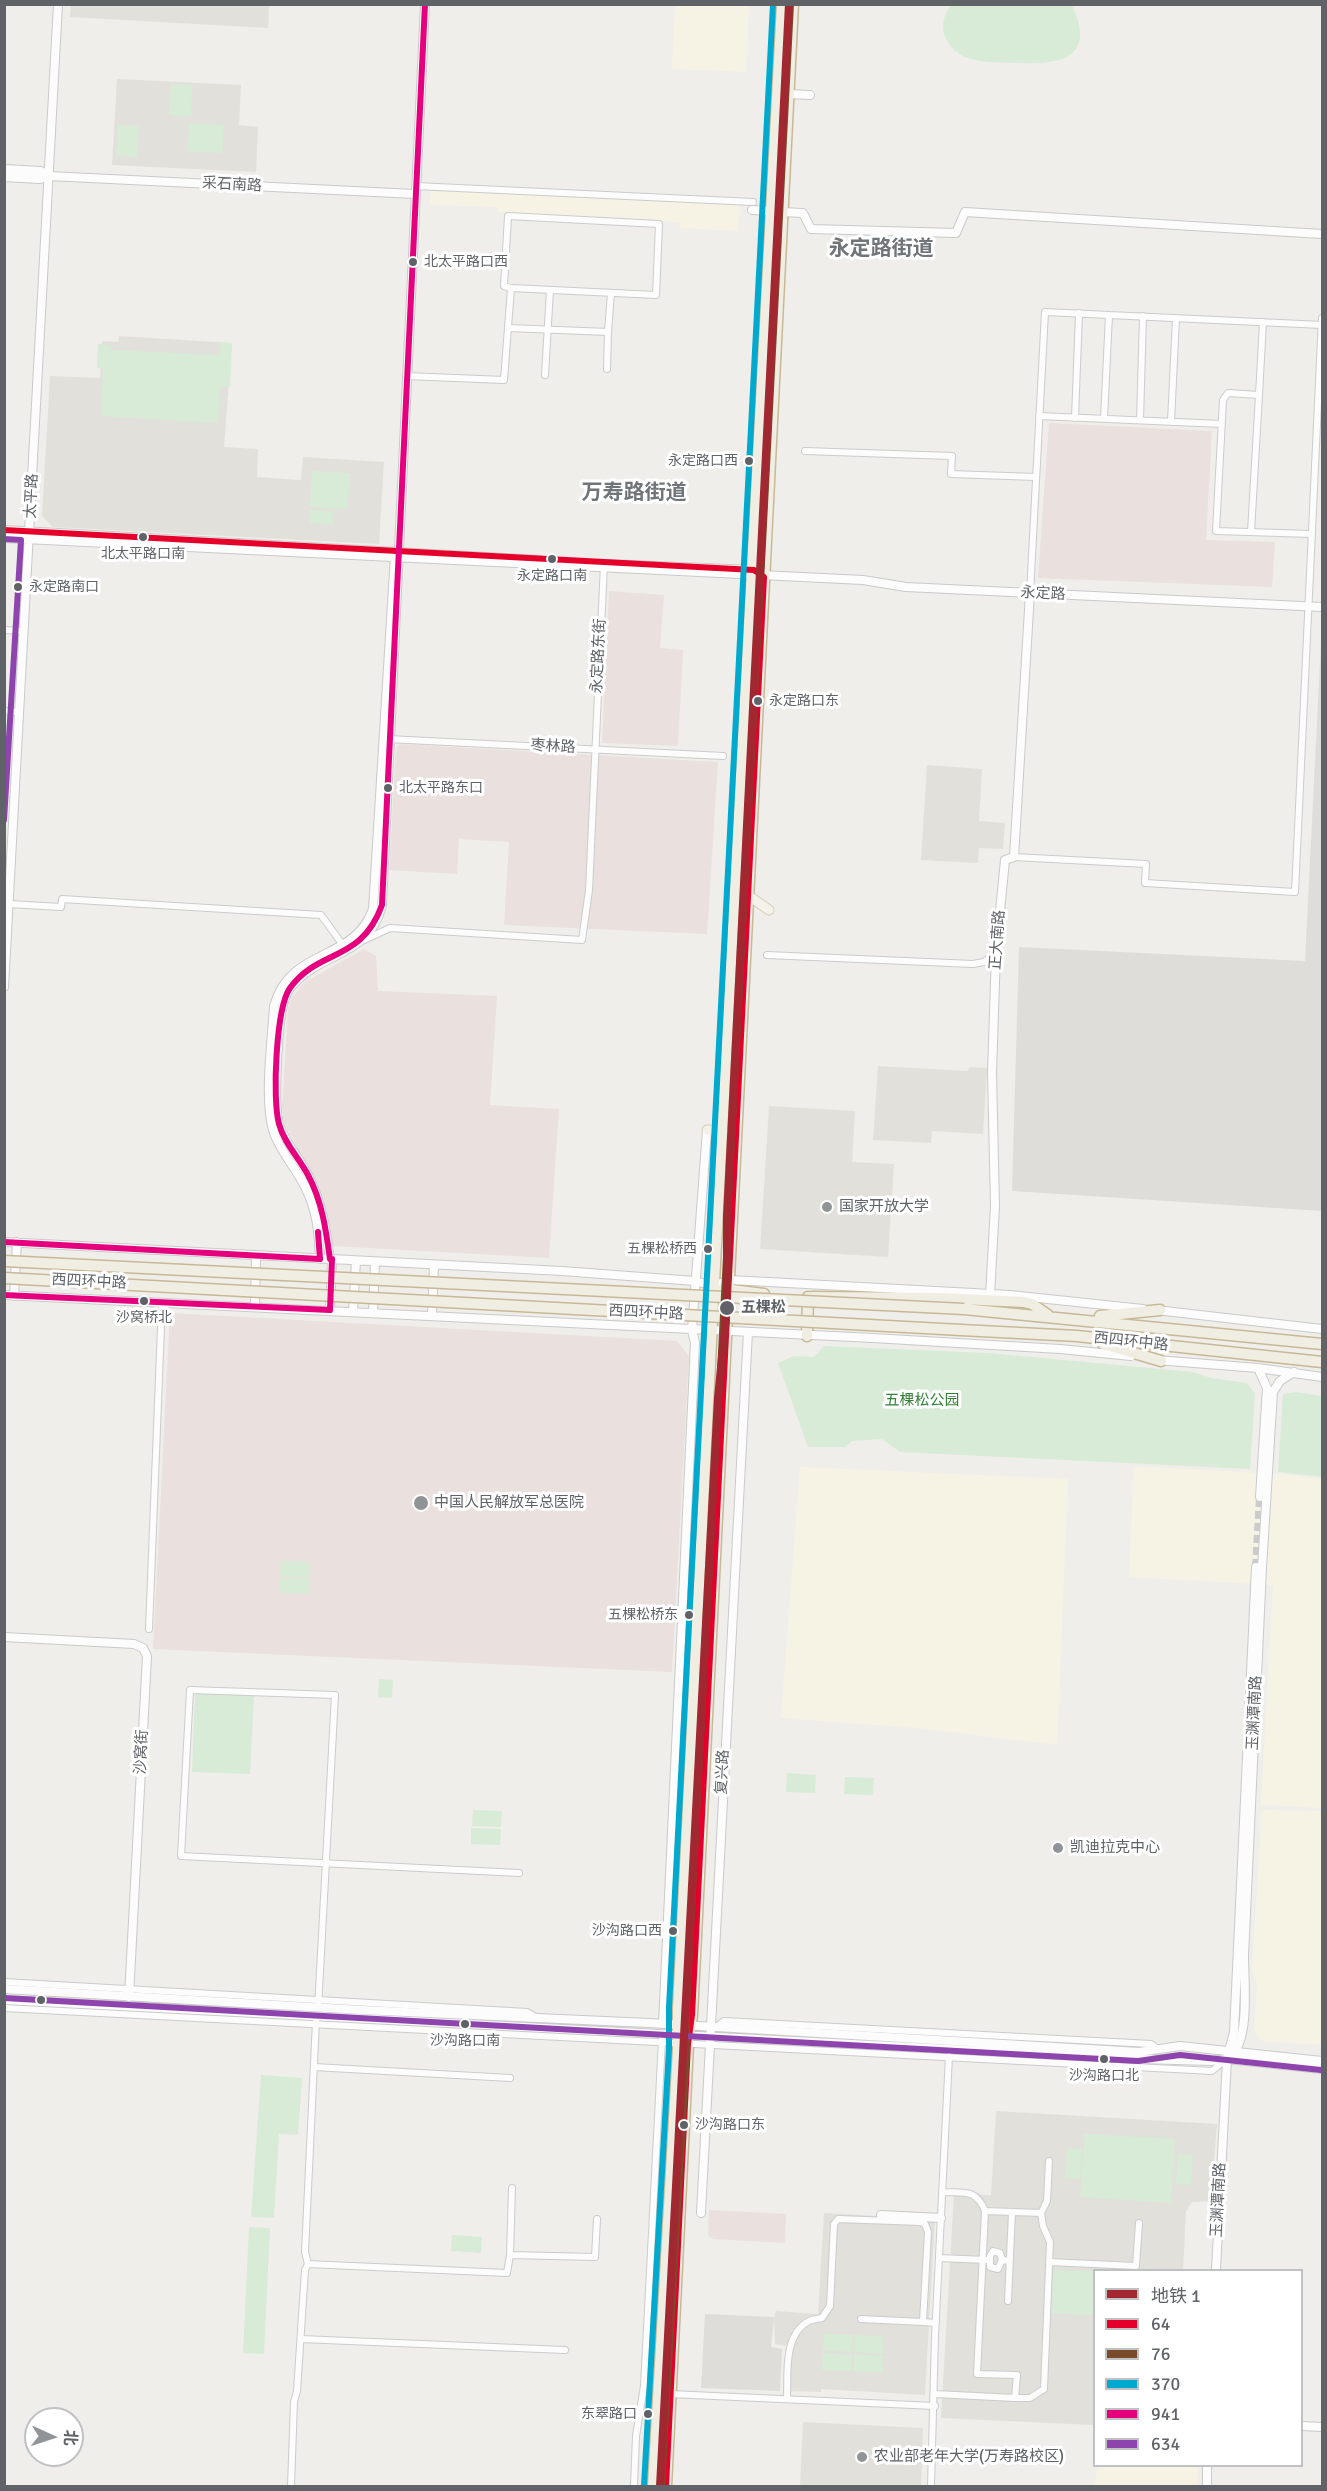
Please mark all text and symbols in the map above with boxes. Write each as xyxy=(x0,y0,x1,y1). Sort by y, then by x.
street label: 采石南路 xyxy=(202,174,262,196)
district label: 永定路街道 xyxy=(829,236,933,262)
place label: 北太平路口西 xyxy=(424,254,508,270)
marker: 北太平路口西 xyxy=(407,256,419,268)
place label: 永定路口西 xyxy=(668,453,738,469)
marker: 永定路口西 xyxy=(743,455,755,467)
street label: 太平路 xyxy=(22,473,42,519)
district label: 万寿路街道 xyxy=(582,480,686,506)
marker: 北太平路口南 xyxy=(137,531,149,543)
place label: 北太平路口南 xyxy=(101,546,185,562)
marker: 永定路口南 xyxy=(546,553,558,565)
place label: 永定路口南 xyxy=(517,568,587,584)
place label: 永定路南口 xyxy=(29,579,99,595)
marker: 永定路南口 xyxy=(12,581,24,593)
street label: 永定路 xyxy=(1020,584,1066,604)
street label: 永定路东街 xyxy=(588,618,610,694)
place label: 永定路口东 xyxy=(769,693,839,709)
marker: 永定路口东 xyxy=(752,695,764,707)
street label: 枣林路 xyxy=(530,737,576,757)
place label: 北太平路东口 xyxy=(399,780,483,796)
marker: 北太平路东口 xyxy=(382,782,394,794)
street label: 正大南路 xyxy=(987,909,1009,971)
place label: 国家开放大学 xyxy=(839,1198,929,1216)
marker: 国家开放大学 xyxy=(820,1200,834,1214)
place label: 五棵松桥西 xyxy=(627,1241,697,1257)
marker: 五棵松桥西 xyxy=(702,1243,714,1255)
street label: 西四环中路 xyxy=(51,1271,127,1293)
marker: 沙窝桥北 xyxy=(138,1295,150,1307)
marker: 五棵松 xyxy=(718,1299,736,1317)
place label: 五棵松 xyxy=(741,1299,786,1317)
street label: 西四环中路 xyxy=(608,1302,684,1324)
place label: 沙窝桥北 xyxy=(116,1310,172,1326)
street label: 西四环中路 xyxy=(1093,1329,1169,1355)
park label: 五棵松公园 xyxy=(885,1392,959,1410)
marker: 中国人民解放军总医院 xyxy=(412,1494,430,1512)
place label: 中国人民解放军总医院 xyxy=(434,1494,584,1512)
place label: 五棵松桥东 xyxy=(608,1607,678,1623)
marker: 五棵松桥东 xyxy=(683,1609,695,1621)
street label: 玉渊潭南路 xyxy=(1244,1675,1266,1751)
street label: 沙窝街 xyxy=(132,1729,152,1775)
street label: 复兴路 xyxy=(713,1749,733,1795)
place label: 凯迪拉克中心 xyxy=(1070,1839,1160,1857)
marker: 凯迪拉克中心 xyxy=(1051,1841,1065,1855)
place label: 沙沟路口西 xyxy=(592,1923,662,1939)
marker: 沙沟路口西 xyxy=(667,1925,679,1937)
unlabelled marker xyxy=(35,1994,47,2006)
marker: 沙沟路口南 xyxy=(459,2018,471,2030)
place label: 沙沟路口南 xyxy=(430,2033,500,2049)
marker: 沙沟路口北 xyxy=(1098,2053,1110,2065)
place label: 沙沟路口北 xyxy=(1069,2068,1139,2084)
place label: 沙沟路口东 xyxy=(695,2117,765,2133)
marker: 沙沟路口东 xyxy=(678,2119,690,2131)
street label: 玉渊潭南路 xyxy=(1208,2162,1230,2238)
legend xyxy=(1093,2269,1303,2467)
text: 地铁 1 xyxy=(1151,2285,1201,2307)
text: 64 xyxy=(1151,2313,1170,2335)
text: 76 xyxy=(1151,2343,1170,2365)
text: 370 xyxy=(1151,2373,1180,2395)
text: 941 xyxy=(1151,2403,1180,2425)
place label: 东翠路口 xyxy=(581,2406,637,2422)
north arrow xyxy=(24,2407,84,2467)
marker: 东翠路口 xyxy=(642,2408,654,2420)
text: 北 xyxy=(60,2429,80,2446)
text: 634 xyxy=(1151,2433,1180,2455)
place label: 农业部老年大学(万寿路校区) xyxy=(874,2448,1064,2466)
marker: 农业部老年大学(万寿路校区) xyxy=(855,2450,869,2464)

